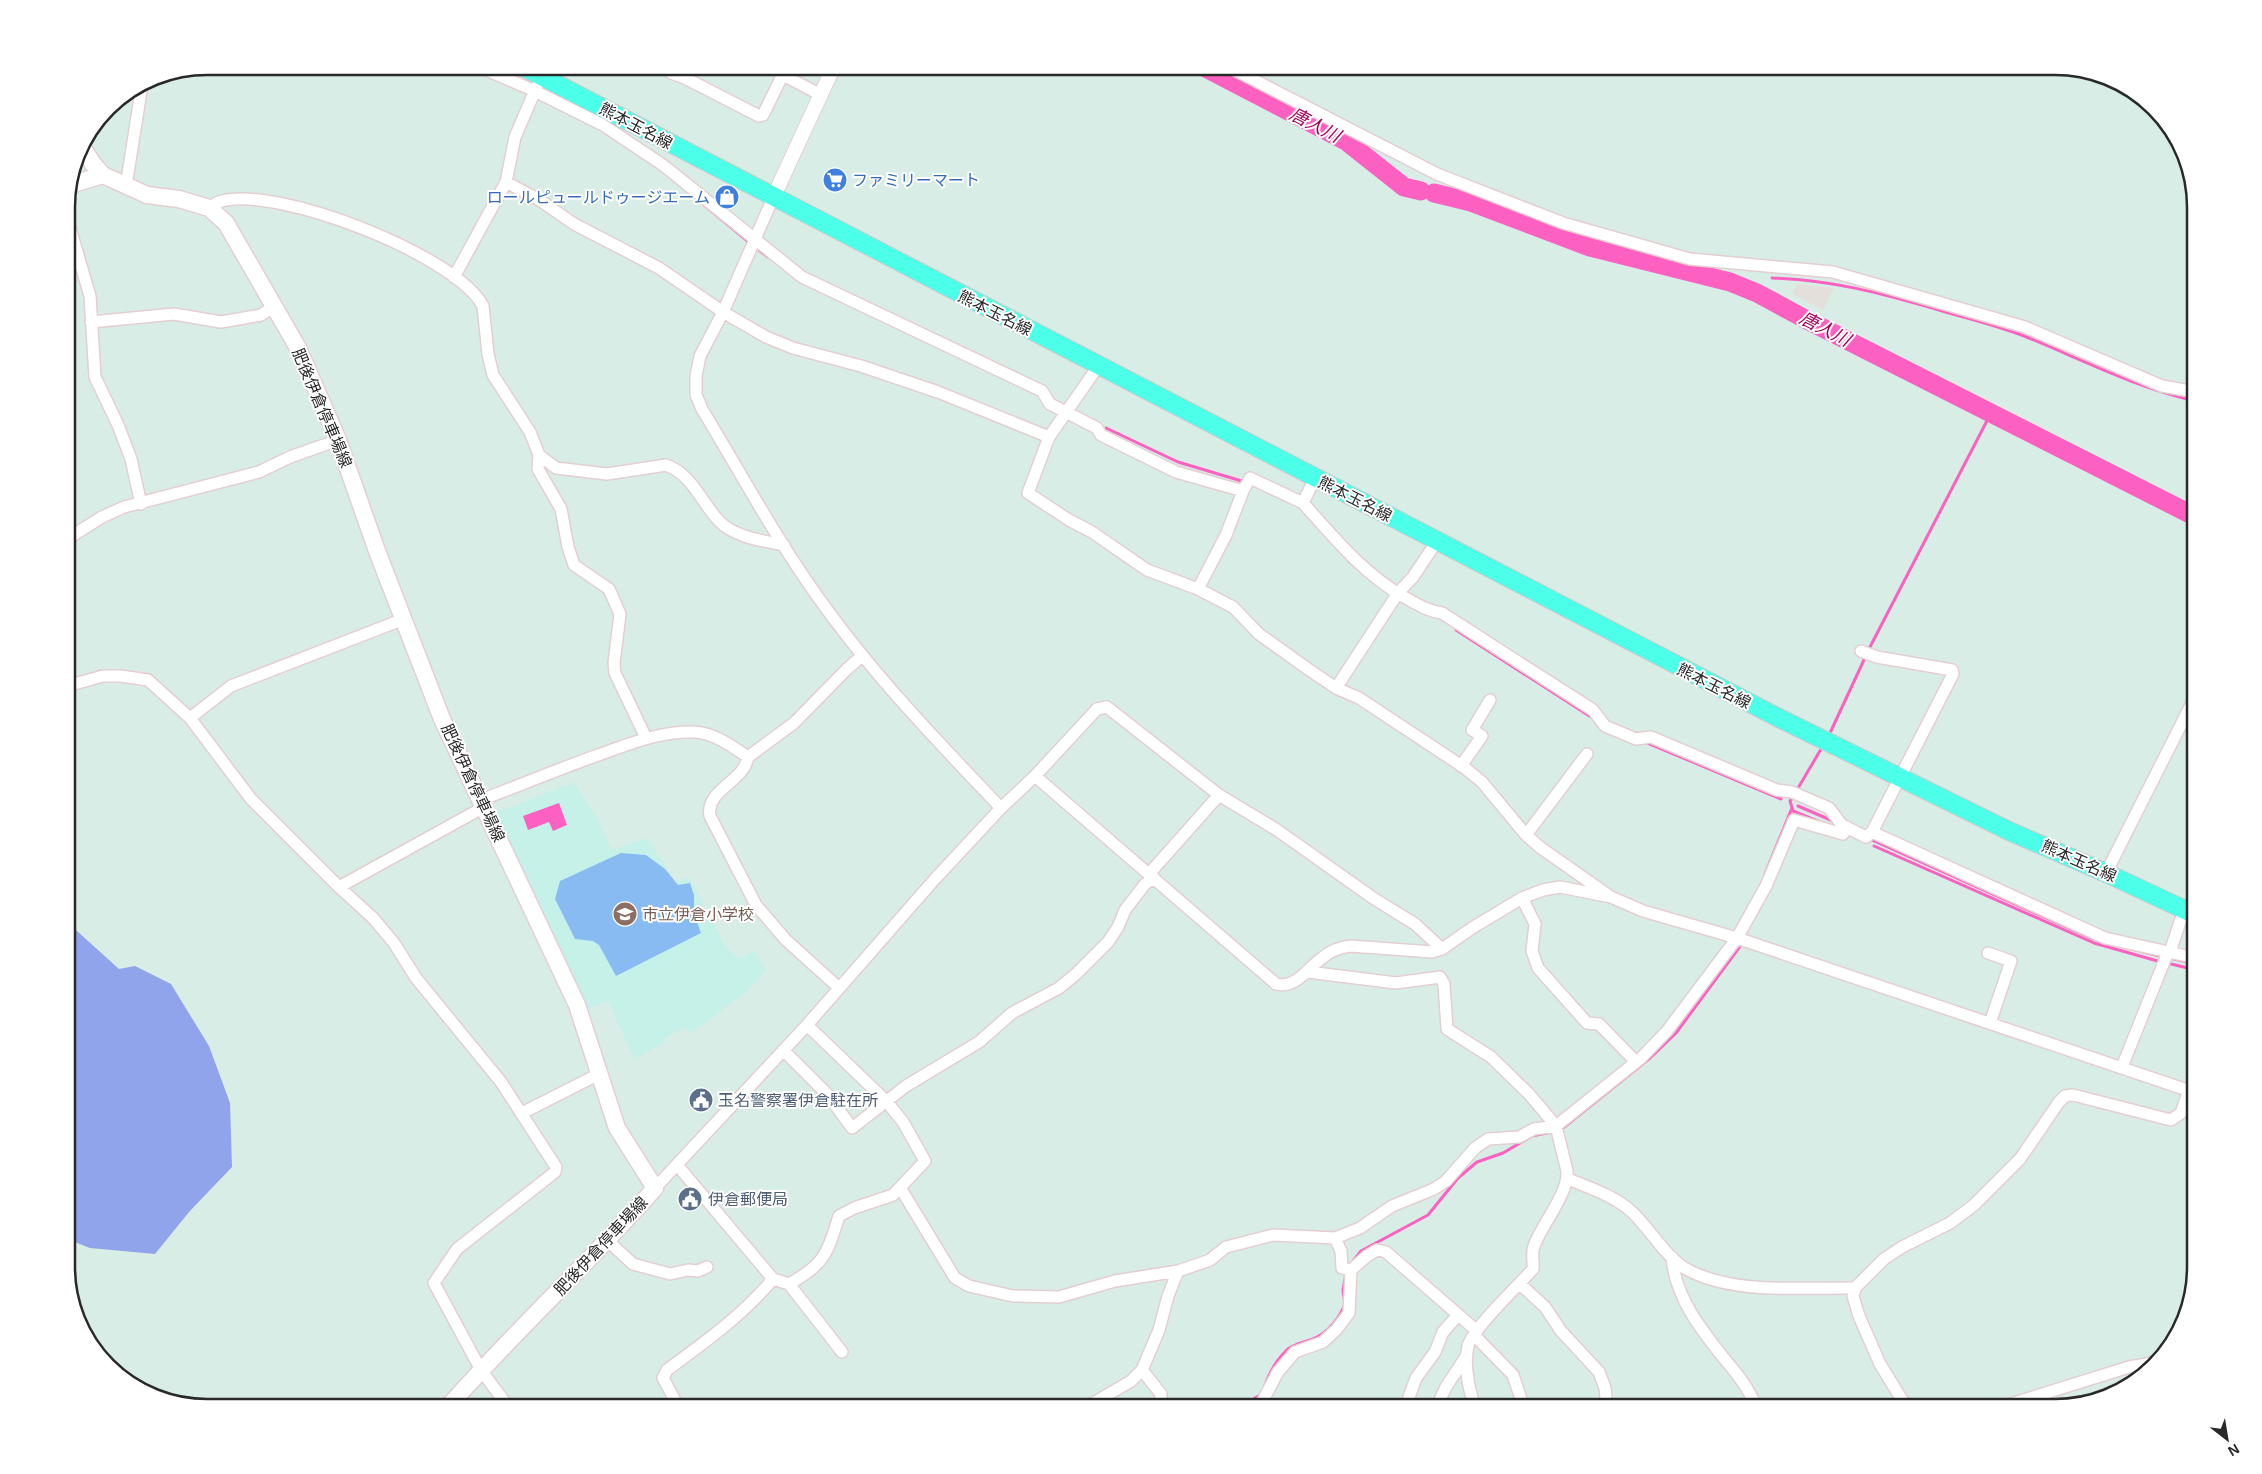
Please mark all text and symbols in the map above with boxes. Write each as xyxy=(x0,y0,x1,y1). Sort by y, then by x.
street label: 熊本玉名線 xyxy=(597,100,675,152)
water label: 唐人川 xyxy=(1286,104,1345,147)
supermarket icon: ファミリーマート xyxy=(822,167,848,193)
place label: ファミリーマート xyxy=(852,172,980,189)
shop icon: ロールピュールドゥージエーム xyxy=(714,184,740,210)
place label: ロールピュールドゥージエーム xyxy=(487,189,710,206)
street label: 熊本玉名線 xyxy=(955,287,1035,339)
water label: 唐人川 xyxy=(1796,308,1855,351)
street label: 肥後伊倉停車場線 xyxy=(289,346,355,470)
street label: 熊本玉名線 xyxy=(1315,473,1395,525)
street label: 熊本玉名線 xyxy=(1674,660,1754,712)
street label: 肥後伊倉停車場線 xyxy=(438,721,508,845)
street label: 熊本玉名線 xyxy=(2039,837,2119,885)
school or university icon: 市立伊倉小学校 xyxy=(612,901,638,927)
place label: 市立伊倉小学校 xyxy=(642,906,754,923)
public building icon: 玉名警察署伊倉駐在所 xyxy=(688,1087,714,1113)
place label: 玉名警察署伊倉駐在所 xyxy=(718,1092,878,1109)
public building icon: 伊倉郵便局 xyxy=(677,1186,703,1212)
place label: 伊倉郵便局 xyxy=(708,1191,788,1208)
street label: 肥後伊倉停車場線 xyxy=(551,1193,651,1299)
north arrow xyxy=(2202,1414,2252,1464)
text: N xyxy=(2225,1441,2242,1460)

